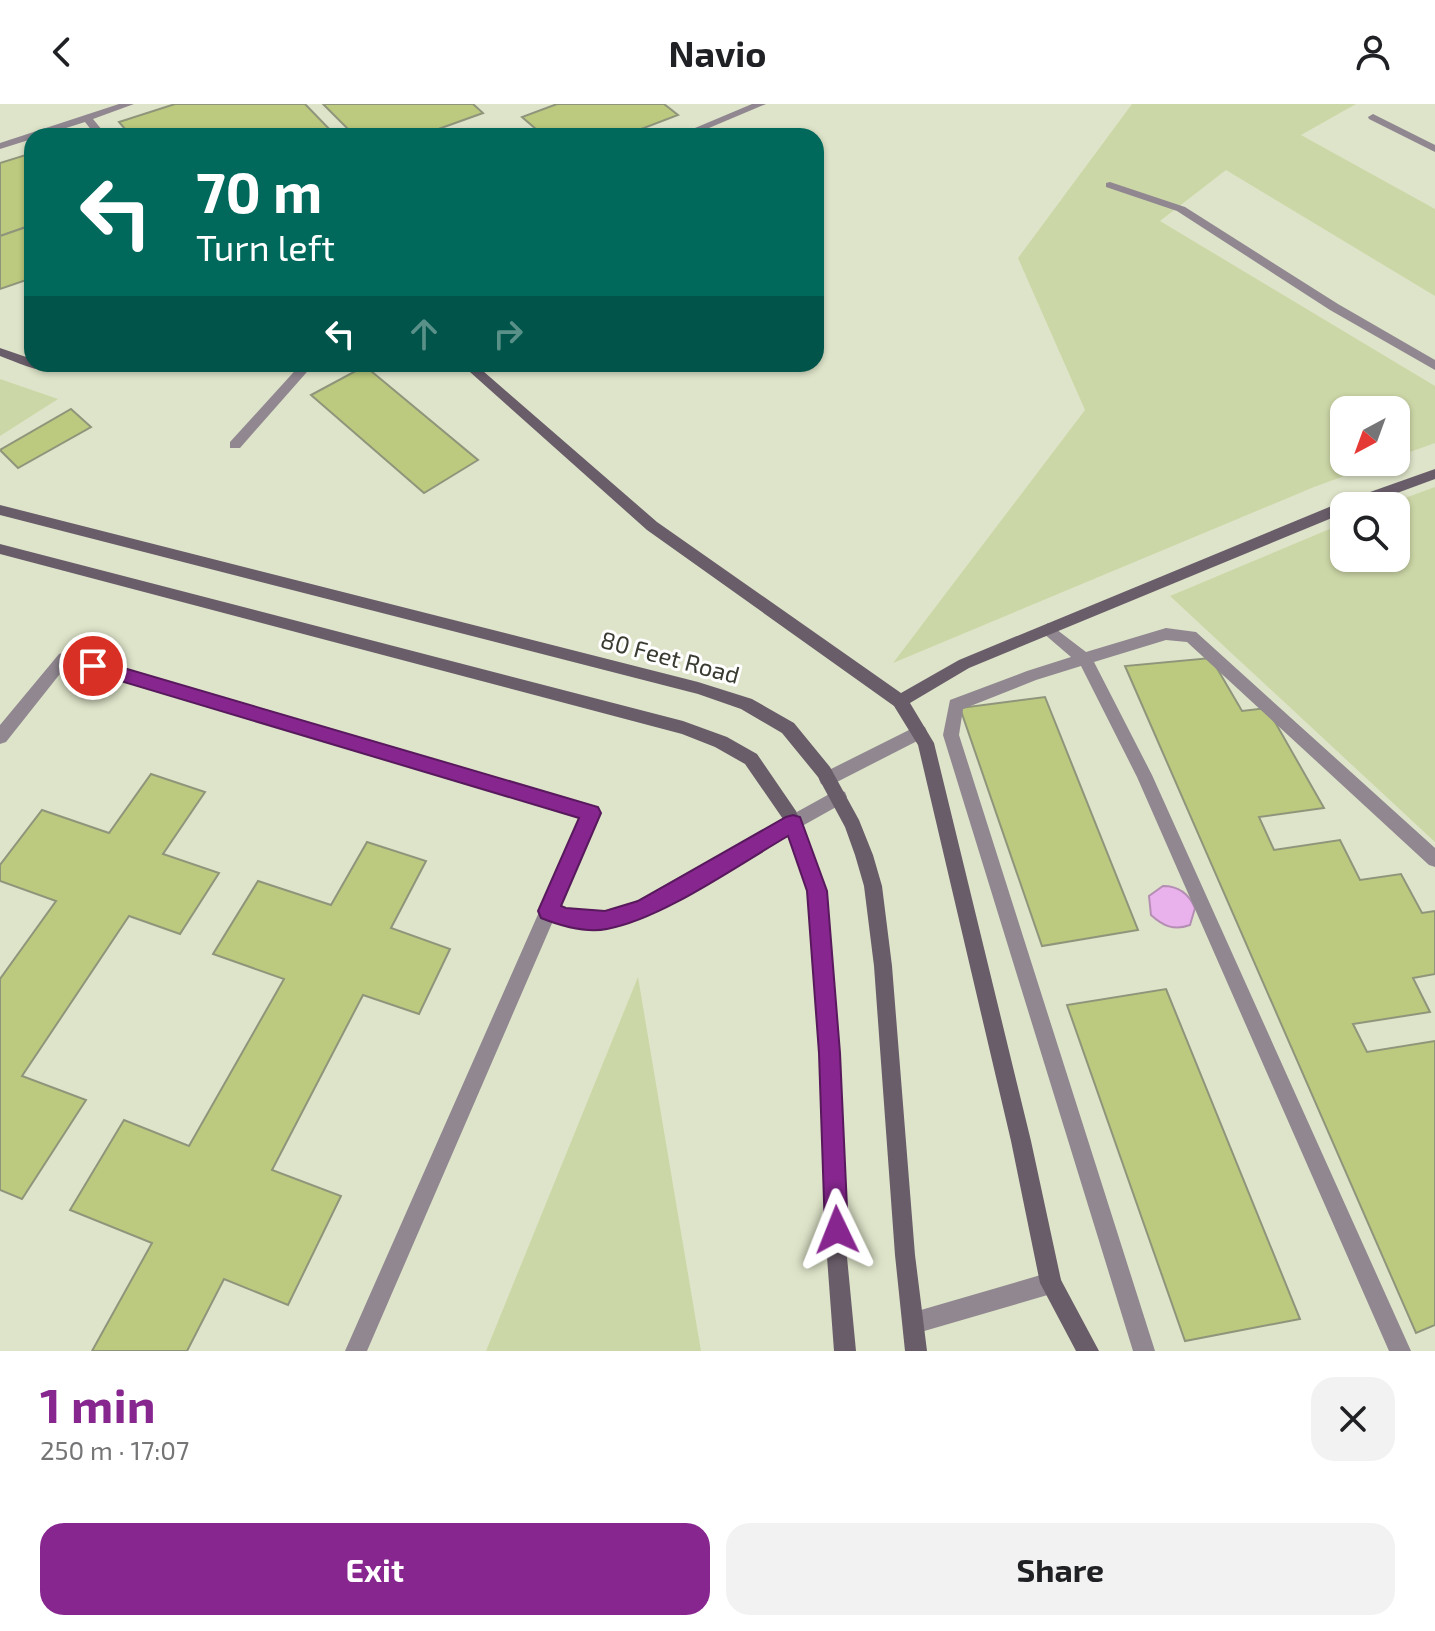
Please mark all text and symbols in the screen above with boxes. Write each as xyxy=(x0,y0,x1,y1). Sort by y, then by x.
icon: back xyxy=(40,30,84,74)
icon: person xyxy=(1351,30,1395,74)
text: Navio xyxy=(669,31,766,74)
text: 70 m xyxy=(196,157,322,224)
icon: left xyxy=(64,160,168,264)
text: Turn left xyxy=(196,225,335,268)
icon: left xyxy=(318,312,362,356)
icon: ahead xyxy=(402,312,446,356)
icon: right xyxy=(486,312,530,356)
north arrow xyxy=(1330,396,1410,476)
map controls xyxy=(1330,396,1410,572)
button: search xyxy=(1330,492,1410,572)
street label: 80 Feet Road xyxy=(598,624,743,689)
pin xyxy=(59,632,127,700)
icon: arrive xyxy=(71,644,115,688)
position arrow xyxy=(795,1188,879,1272)
text: 1 min xyxy=(40,1375,156,1433)
button: close xyxy=(1311,1377,1395,1461)
text: 250 m · 17:07 xyxy=(40,1434,189,1465)
button: Exit xyxy=(40,1523,710,1615)
button: Share xyxy=(726,1523,1395,1615)

